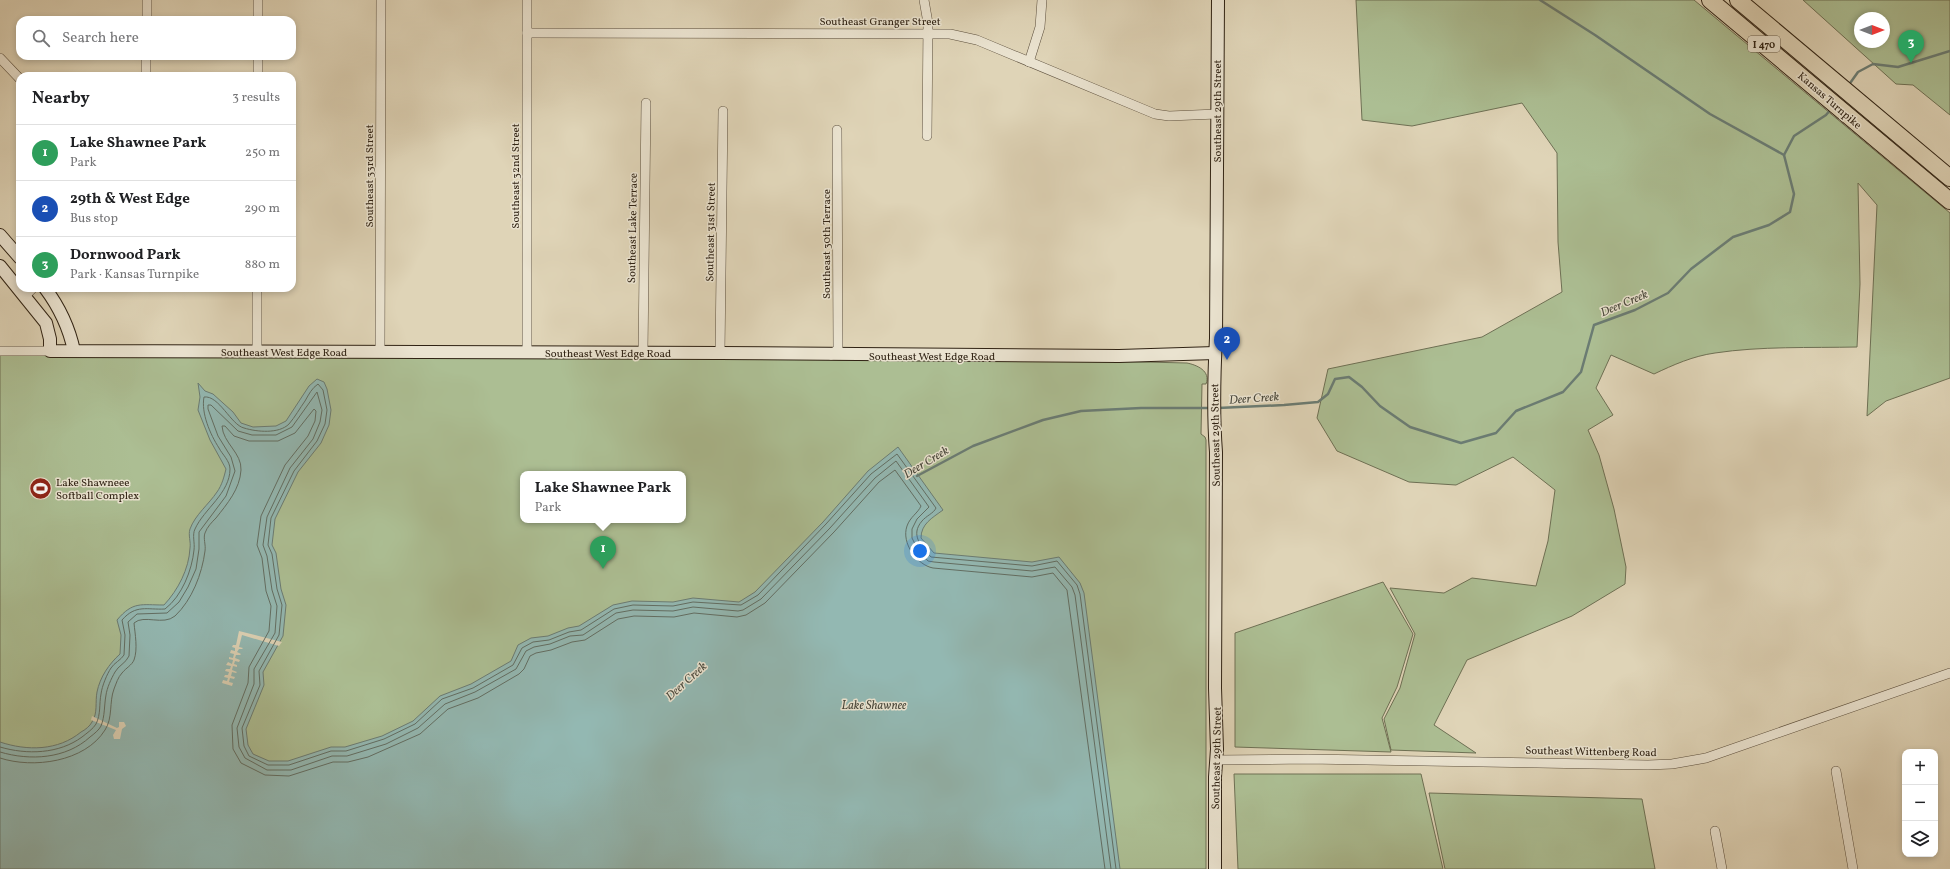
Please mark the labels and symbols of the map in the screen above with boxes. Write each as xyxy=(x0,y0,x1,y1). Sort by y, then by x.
north arrow xyxy=(1854,12,1890,48)
street label: Southeast Granger Street xyxy=(819,15,941,30)
pin: 3 xyxy=(1898,30,1924,63)
road number: I 470 xyxy=(1748,36,1780,52)
street label: Southeast 29th Street xyxy=(1211,59,1226,162)
street label: Kansas Turnpike xyxy=(1794,69,1864,133)
street label: Southeast 32nd Street xyxy=(509,123,524,229)
street label: Southeast 33rd Street xyxy=(363,124,378,228)
street label: Southeast Lake Terrace xyxy=(625,173,642,283)
street label: Southeast 31st Street xyxy=(703,182,720,282)
street label: Southeast 30th Terrace xyxy=(820,189,835,299)
water label: Deer Creek xyxy=(1598,287,1651,321)
pin: 2 xyxy=(1214,327,1240,360)
street label: Southeast West Edge Road xyxy=(221,346,347,361)
street label: Southeast West Edge Road xyxy=(545,347,671,362)
street label: Southeast West Edge Road xyxy=(869,350,995,365)
street label: Southeast 29th Street xyxy=(1208,383,1225,487)
water label: Deer Creek xyxy=(1228,389,1280,409)
water label: Deer Creek xyxy=(901,443,953,483)
sports icon: Lake Shawneee Softball Complex xyxy=(28,475,54,501)
place label: Lake Shawneee Softball Complex xyxy=(56,476,139,504)
pin: 1 xyxy=(590,536,616,569)
your location xyxy=(910,541,930,561)
water label: Deer Creek xyxy=(663,659,711,705)
water label: Lake Shawnee xyxy=(842,698,907,714)
street label: Southeast 29th Street xyxy=(1209,706,1226,810)
street label: Southeast Wittenberg Road xyxy=(1525,744,1657,761)

